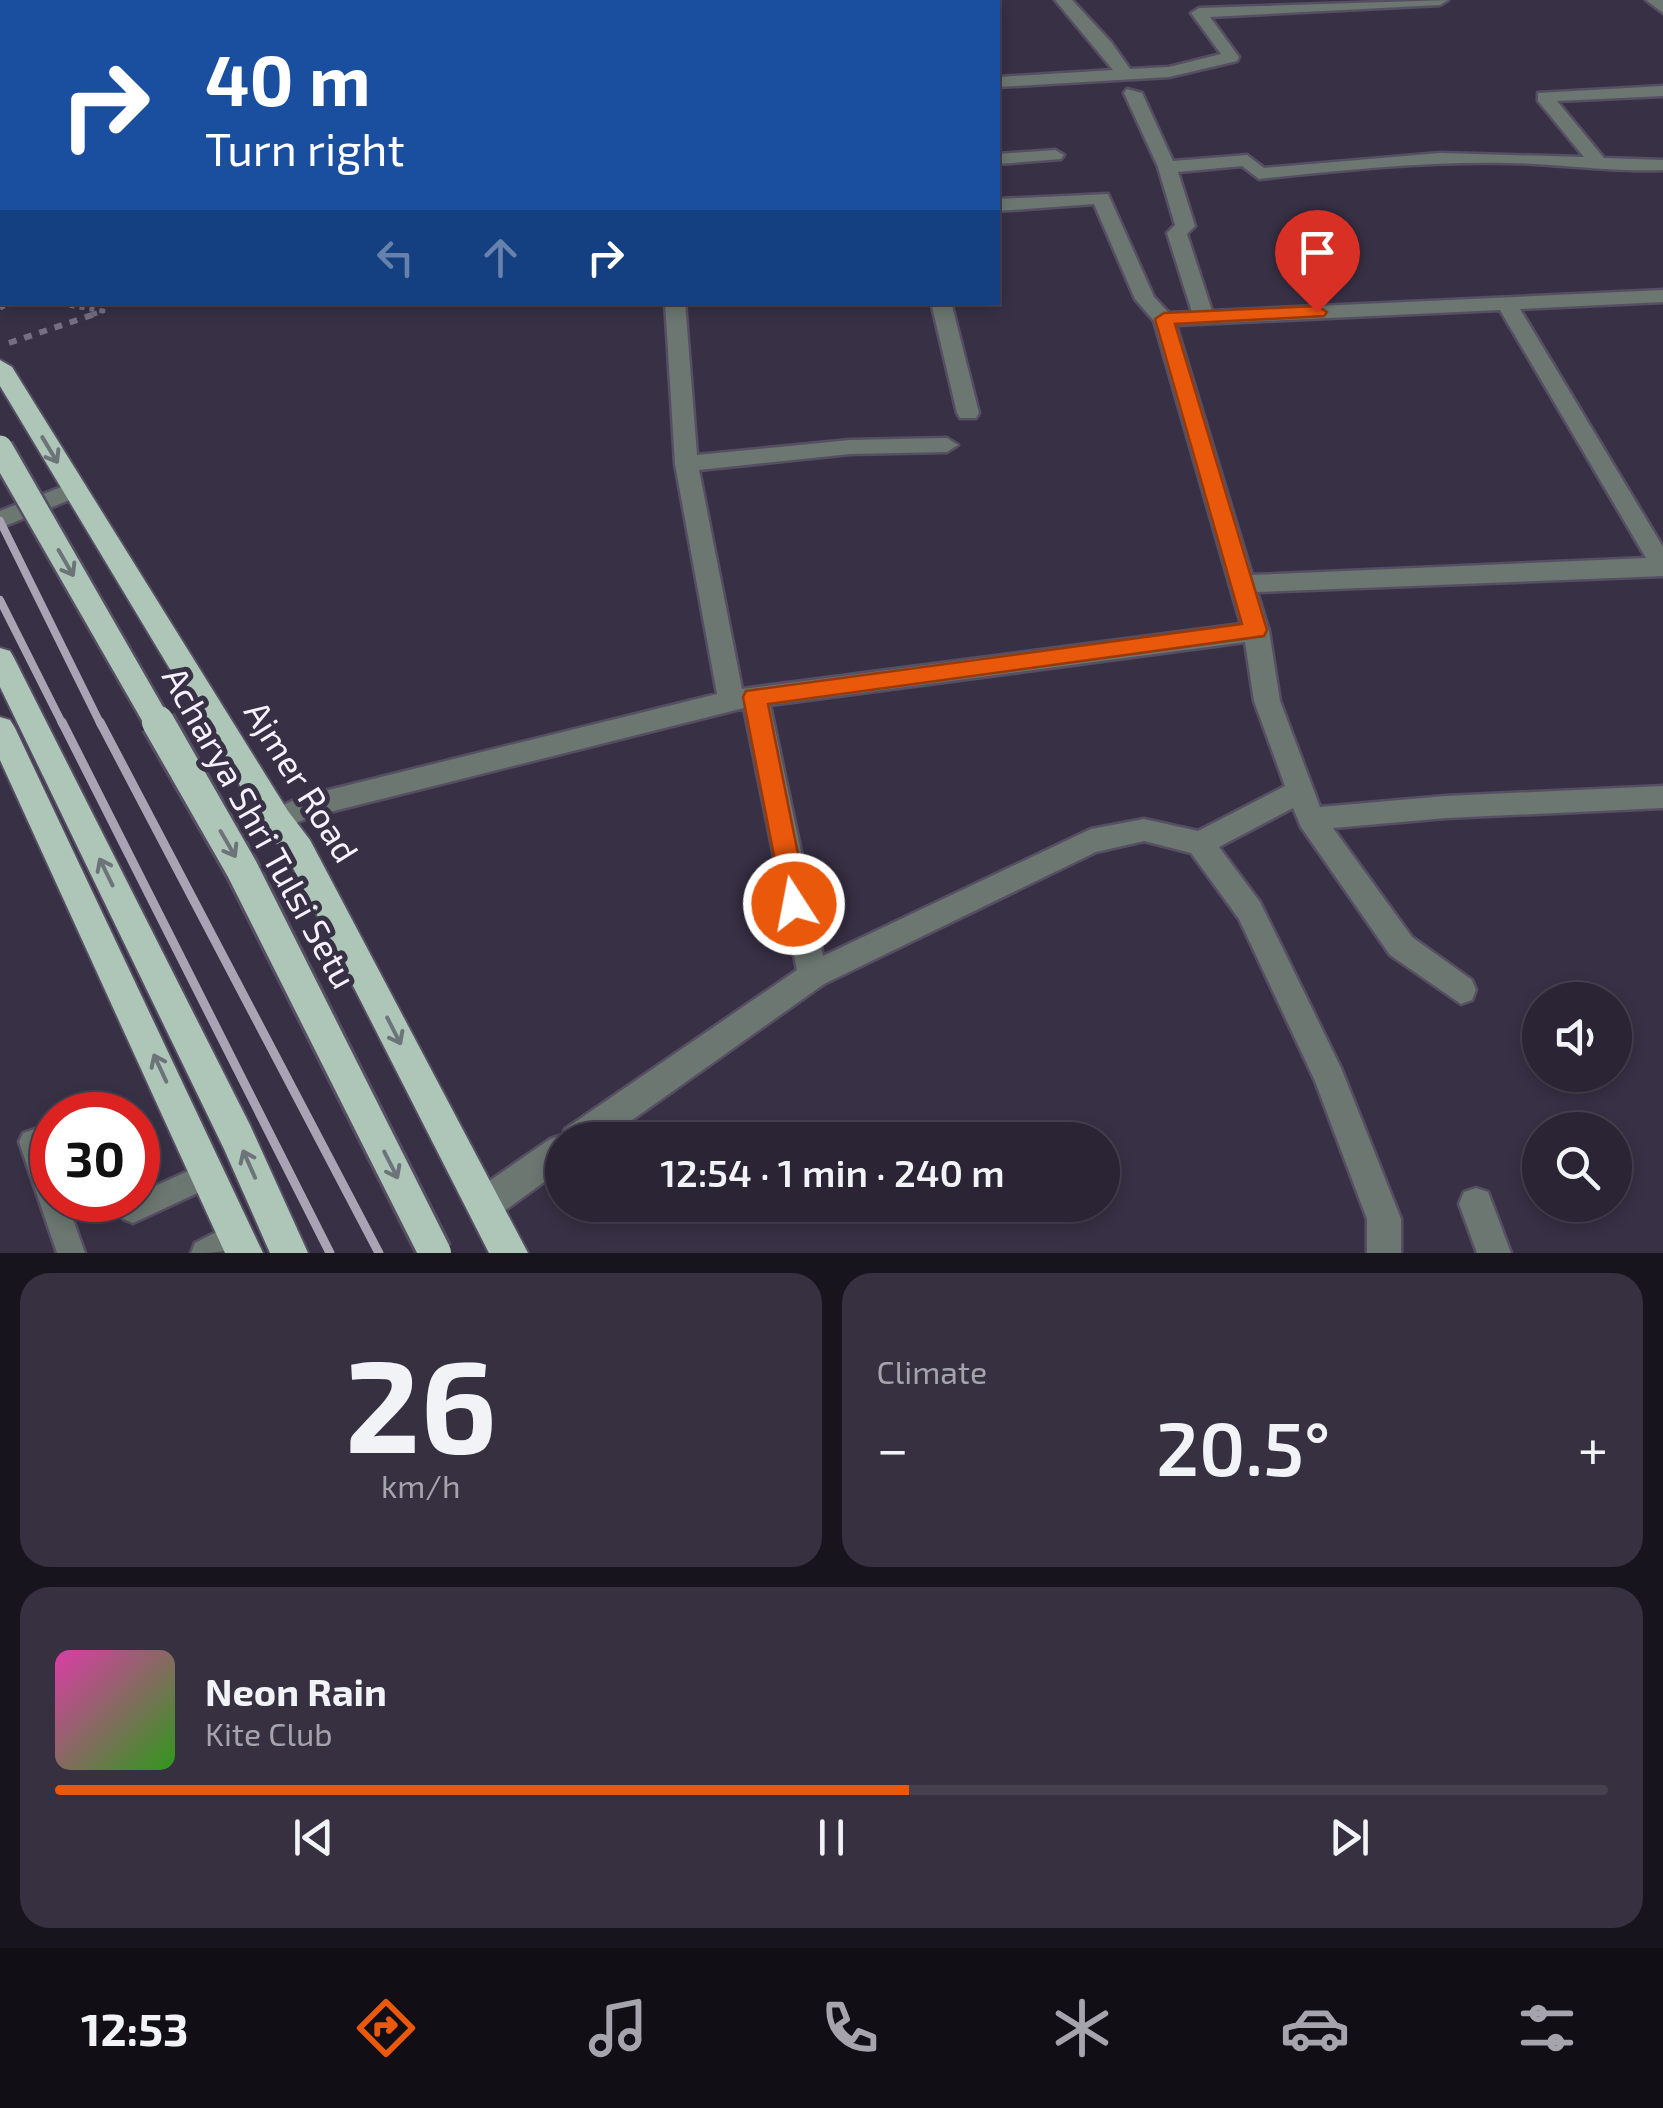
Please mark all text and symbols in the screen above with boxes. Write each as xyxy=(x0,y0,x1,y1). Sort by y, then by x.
text: 40 m xyxy=(205,36,371,120)
icon: right xyxy=(40,40,170,170)
text: Turn right xyxy=(205,121,405,175)
pin xyxy=(1275,210,1360,313)
icon: arrive xyxy=(1290,225,1345,280)
icon: left xyxy=(368,230,423,285)
icon: ahead xyxy=(473,230,528,285)
icon: right xyxy=(578,230,633,285)
one-way arrow xyxy=(40,435,60,464)
one-way arrow xyxy=(56,548,76,577)
street label: Acharya Shri Tulsi Setu xyxy=(155,659,367,995)
street label: Ajmer Road xyxy=(237,693,369,869)
one-way arrow xyxy=(218,829,238,859)
position arrow xyxy=(742,852,846,956)
one-way arrow xyxy=(96,858,115,888)
map controls xyxy=(1522,982,1632,1222)
button: sound xyxy=(1522,982,1632,1092)
one-way arrow xyxy=(384,1015,404,1045)
one-way arrow xyxy=(150,1054,169,1084)
speed limit sign: 30 xyxy=(30,1092,160,1222)
button: search xyxy=(1522,1112,1632,1222)
one-way arrow xyxy=(239,1149,257,1180)
text: 12:54 · 1 min · 240 m xyxy=(660,1149,1005,1195)
one-way arrow xyxy=(382,1150,401,1180)
text: 26 xyxy=(345,1323,497,1479)
text: Climate xyxy=(877,1352,987,1390)
text: 20.5° xyxy=(1156,1401,1330,1491)
text: − xyxy=(877,1414,909,1480)
text: + xyxy=(1578,1414,1608,1480)
text: km/h xyxy=(381,1466,460,1504)
text: Neon Rain xyxy=(205,1668,387,1714)
text: Kite Club xyxy=(205,1714,333,1752)
icon: previous xyxy=(286,1810,341,1865)
icon: pause xyxy=(804,1810,859,1865)
icon: next xyxy=(1322,1810,1377,1865)
icon: directions xyxy=(351,1993,421,2063)
icon: music xyxy=(583,1993,653,2063)
icon: phone xyxy=(815,1993,885,2063)
icon: climate xyxy=(1047,1993,1117,2063)
icon: car xyxy=(1280,1993,1350,2063)
icon: filters xyxy=(1512,1993,1582,2063)
text: 12:53 xyxy=(81,2001,189,2055)

